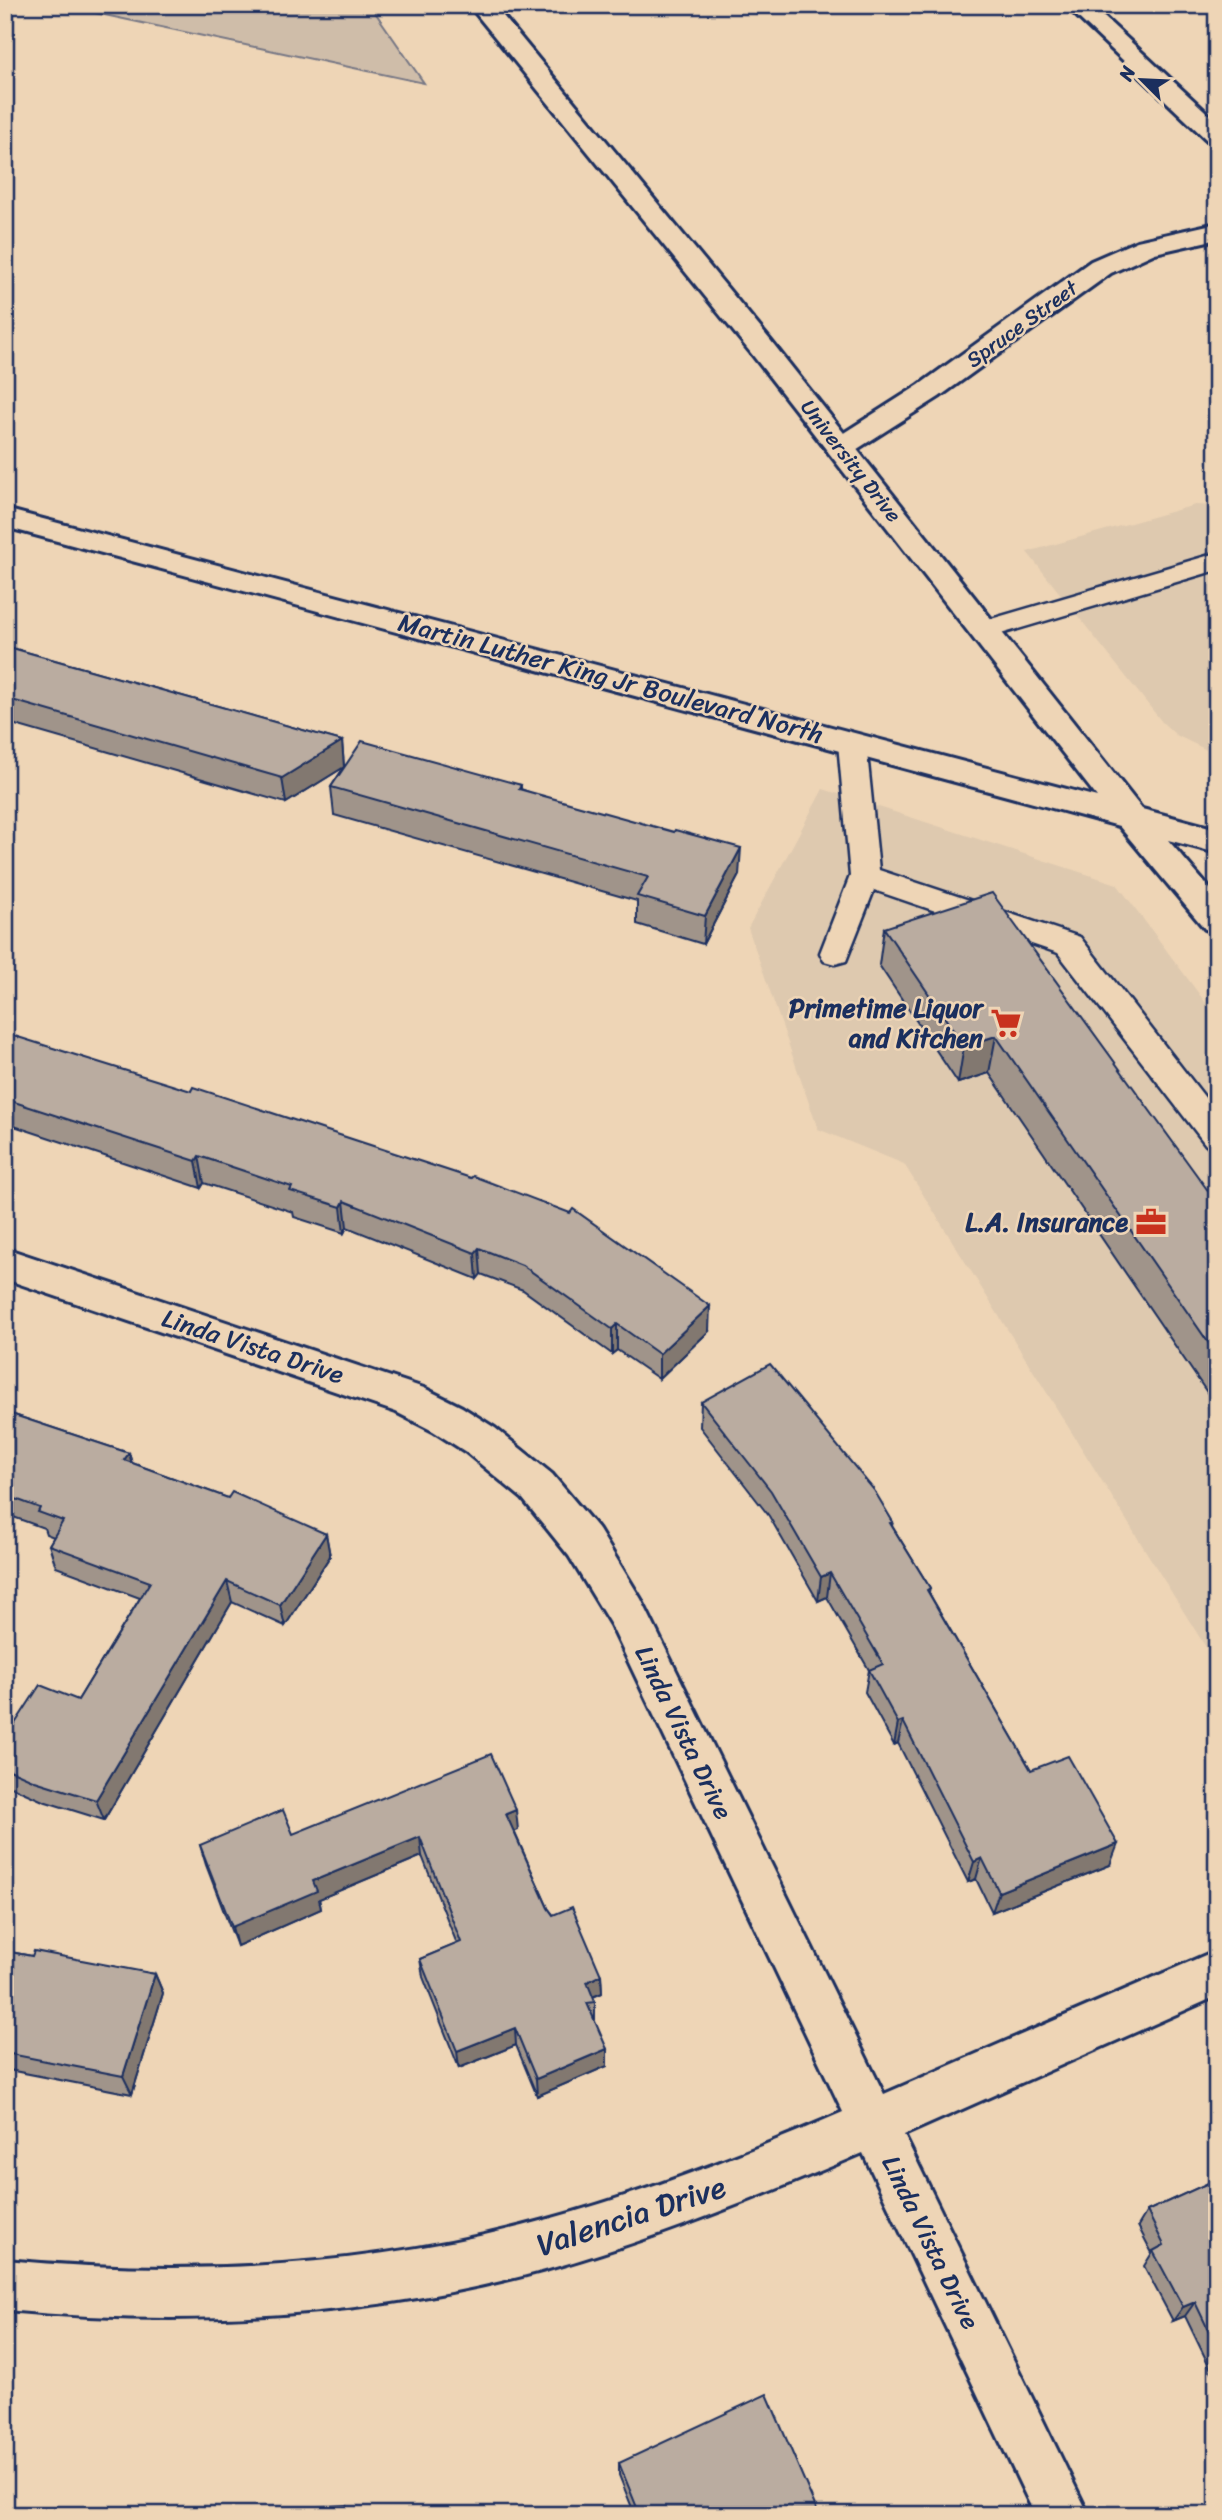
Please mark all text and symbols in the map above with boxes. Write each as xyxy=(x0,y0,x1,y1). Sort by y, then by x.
north arrow xyxy=(1106,46,1176,116)
text: N xyxy=(1109,60,1145,87)
street label: Spruce Street xyxy=(958,269,1087,378)
street label: University Drive xyxy=(790,391,912,531)
street label: Martin Luther King Jr Boulevard North xyxy=(393,599,829,757)
place label: Primetime Liquor and Kitchen xyxy=(789,985,985,1061)
supermarket icon: Primetime Liquor and Kitchen xyxy=(989,1006,1023,1040)
place label: L.A. Insurance xyxy=(965,1199,1128,1245)
office icon: L.A. Insurance xyxy=(1134,1205,1168,1239)
street label: Linda Vista Drive xyxy=(156,1295,351,1397)
street label: Linda Vista Drive xyxy=(622,1637,746,1828)
street label: Linda Vista Drive xyxy=(869,2147,993,2338)
street label: Valencia Drive xyxy=(529,2159,733,2273)

